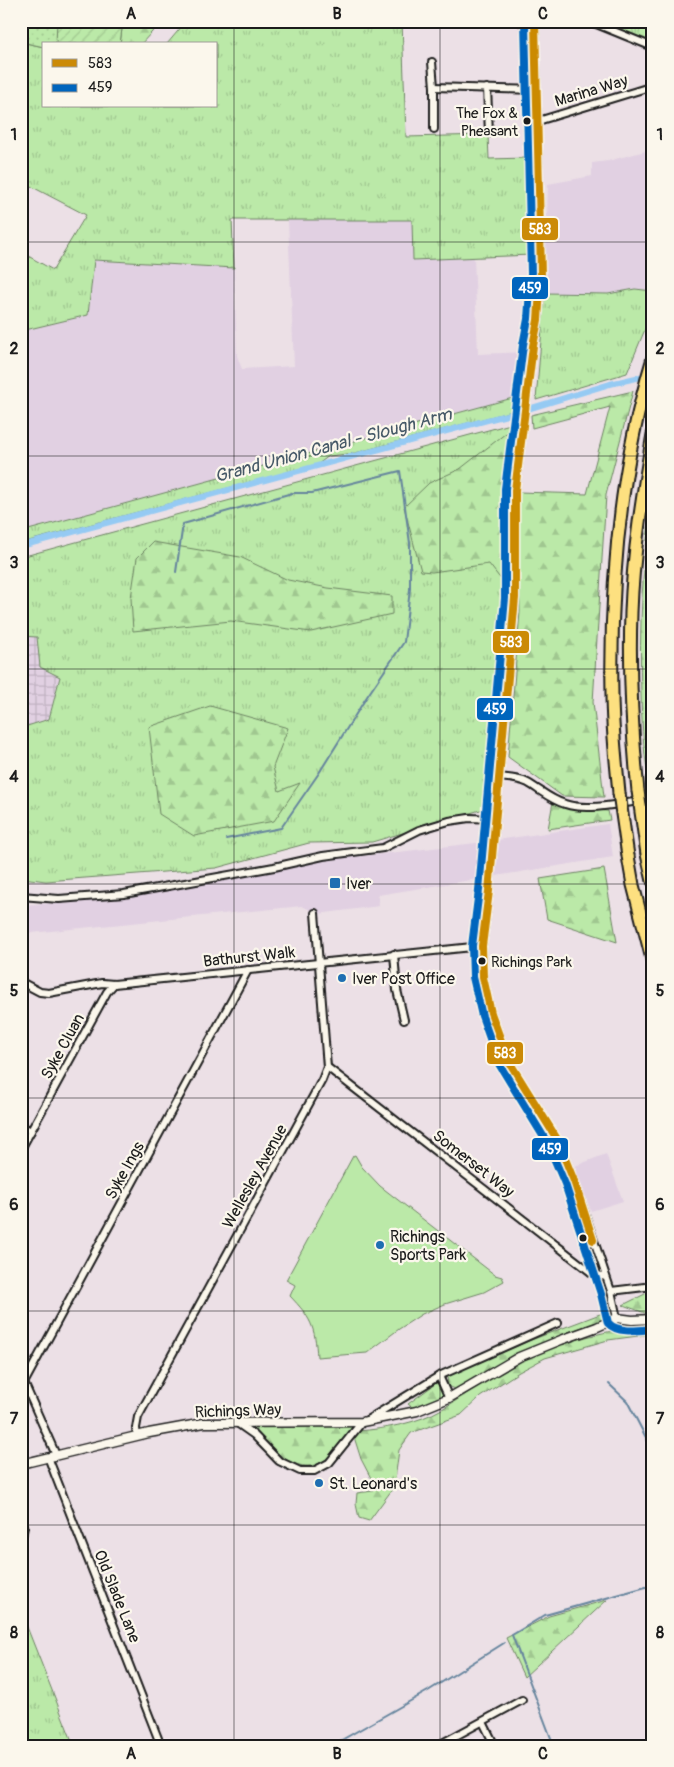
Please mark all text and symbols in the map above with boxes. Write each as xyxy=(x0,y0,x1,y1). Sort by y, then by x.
text: A xyxy=(126,4,137,24)
text: B xyxy=(332,4,342,24)
text: C xyxy=(538,4,548,24)
legend xyxy=(42,42,218,108)
text: 583 xyxy=(88,54,112,73)
street label: Marina Way xyxy=(552,70,630,112)
text: 459 xyxy=(88,78,113,97)
place label: The Fox & Pheasant xyxy=(456,104,519,141)
marker: The Fox & Pheasant xyxy=(522,116,532,126)
text: 1 xyxy=(11,125,17,145)
text: 1 xyxy=(657,125,663,145)
line badge: 583 xyxy=(521,217,559,241)
text: 583 xyxy=(529,221,551,238)
line badge: 459 xyxy=(511,276,549,300)
text: 459 xyxy=(519,280,541,297)
text: 2 xyxy=(10,339,19,359)
text: 2 xyxy=(656,339,665,359)
water label: Grand Union Canal - Slough Arm xyxy=(212,402,455,488)
text: 3 xyxy=(10,553,19,573)
text: 3 xyxy=(656,553,665,573)
line badge: 583 xyxy=(492,630,530,654)
text: 583 xyxy=(500,634,522,651)
line badge: 459 xyxy=(476,697,514,721)
text: 459 xyxy=(484,701,506,718)
text: 4 xyxy=(9,767,19,787)
text: 4 xyxy=(655,767,665,787)
place label: Iver xyxy=(346,874,372,894)
marker: Iver xyxy=(328,876,342,890)
street label: Bathurst Walk xyxy=(202,942,296,972)
place label: Richings Park xyxy=(491,953,573,972)
marker: Richings Park xyxy=(477,956,487,966)
place label: Iver Post Office xyxy=(352,969,455,989)
marker: Iver Post Office xyxy=(336,972,348,984)
text: 5 xyxy=(10,981,19,1001)
text: 5 xyxy=(656,981,665,1001)
street label: Syke Cluan xyxy=(37,1010,89,1083)
line badge: 583 xyxy=(486,1041,524,1065)
text: 583 xyxy=(494,1045,516,1062)
street label: Wellesley Avenue xyxy=(218,1121,292,1232)
street label: Somerset Way xyxy=(429,1126,518,1202)
line badge: 459 xyxy=(531,1137,569,1161)
street label: Syke Ings xyxy=(101,1138,149,1203)
text: 459 xyxy=(539,1141,561,1158)
text: 6 xyxy=(9,1195,19,1215)
text: 6 xyxy=(655,1195,665,1215)
place label: Richings Sports Park xyxy=(390,1227,467,1265)
unlabelled marker xyxy=(578,1233,588,1243)
marker: Richings Sports Park xyxy=(374,1239,386,1251)
street label: Richings Way xyxy=(195,1399,282,1422)
text: 7 xyxy=(10,1409,19,1429)
text: 7 xyxy=(656,1409,665,1429)
place label: St. Leonard's xyxy=(329,1474,417,1494)
marker: St. Leonard's xyxy=(313,1477,325,1489)
street label: Old Slade Lane xyxy=(89,1547,145,1646)
text: 8 xyxy=(10,1623,18,1643)
text: 8 xyxy=(656,1623,664,1643)
text: A xyxy=(126,1744,137,1764)
text: B xyxy=(332,1744,342,1764)
text: C xyxy=(538,1744,548,1764)

